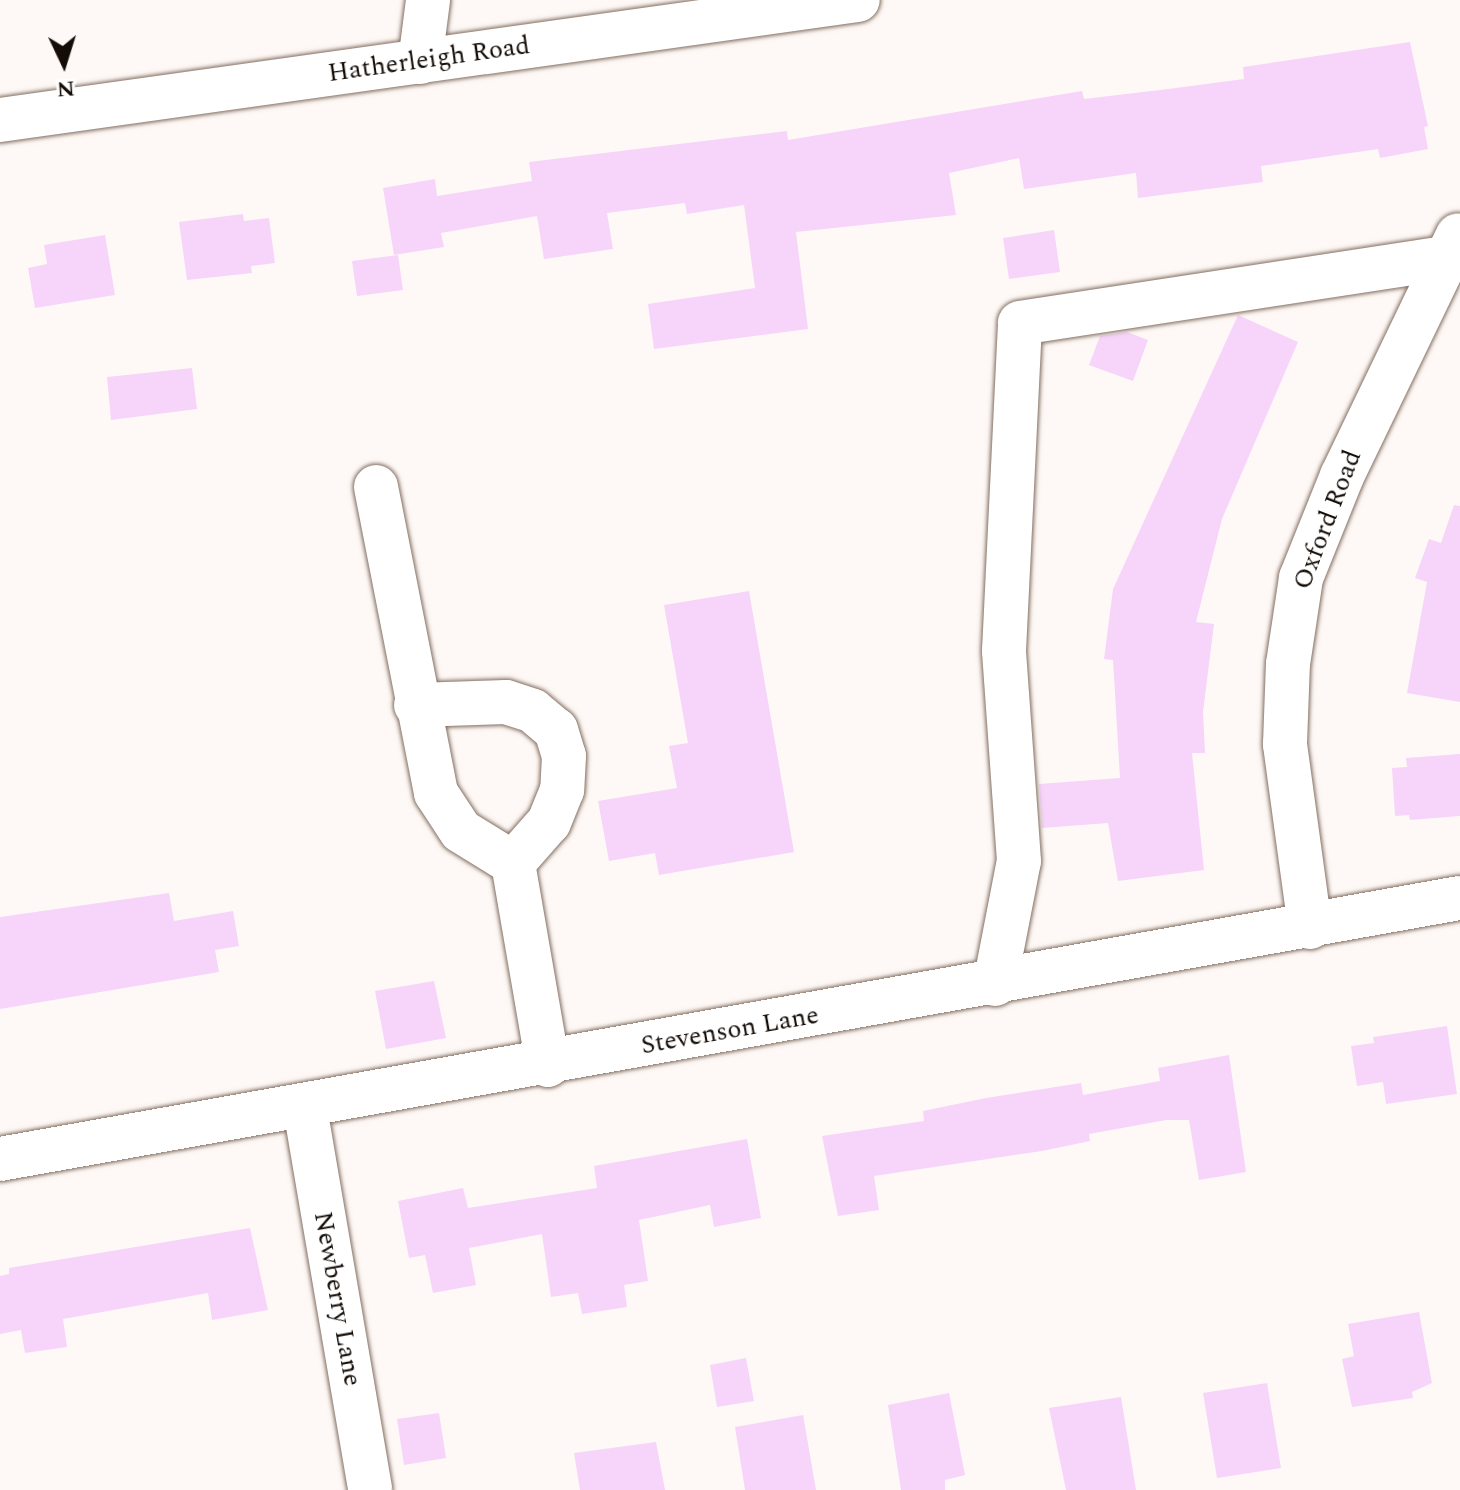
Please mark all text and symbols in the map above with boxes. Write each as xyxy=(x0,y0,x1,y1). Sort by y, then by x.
north arrow xyxy=(24,24,104,104)
street label: Hatherleigh Road xyxy=(326,30,532,90)
text: N xyxy=(56,71,76,106)
street label: Oxford Road xyxy=(1287,446,1369,594)
street label: Stevenson Lane xyxy=(639,1000,821,1062)
street label: Newberry Lane xyxy=(306,1209,368,1389)

